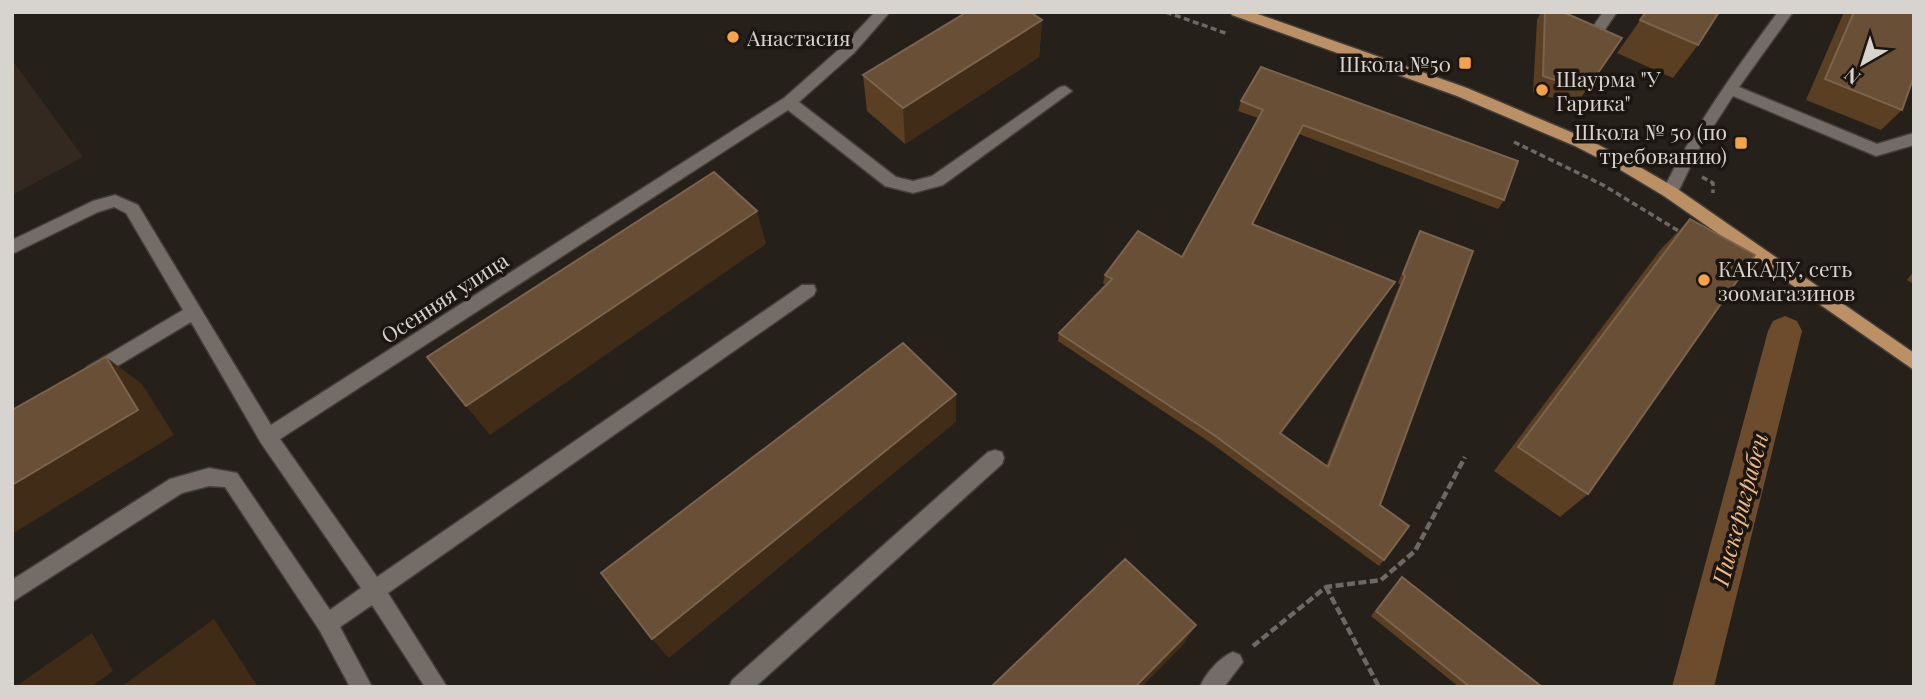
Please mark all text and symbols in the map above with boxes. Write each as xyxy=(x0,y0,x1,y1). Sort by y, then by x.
place label: Анастасия xyxy=(746,23,850,51)
north arrow xyxy=(1828,28,1898,98)
marker: Анастасия xyxy=(725,29,741,45)
place label: Школа №50 xyxy=(1339,49,1451,77)
marker: Школа №50 xyxy=(1457,55,1473,71)
text: N xyxy=(1838,62,1865,91)
place label: Шаурма "У Гарика" xyxy=(1556,64,1661,116)
marker: Шаурма "У Гарика" xyxy=(1534,82,1550,98)
place label: Школа № 50 (по требованию) xyxy=(1574,117,1727,169)
marker: Школа № 50 (по требованию) xyxy=(1733,135,1749,151)
street label: Осенняя улица xyxy=(375,245,514,349)
place label: КАКАДУ, сеть зоомагазинов xyxy=(1718,254,1855,306)
marker: КАКАДУ, сеть зоомагазинов xyxy=(1696,272,1712,288)
water label: Пискериграбен xyxy=(1703,429,1774,590)

